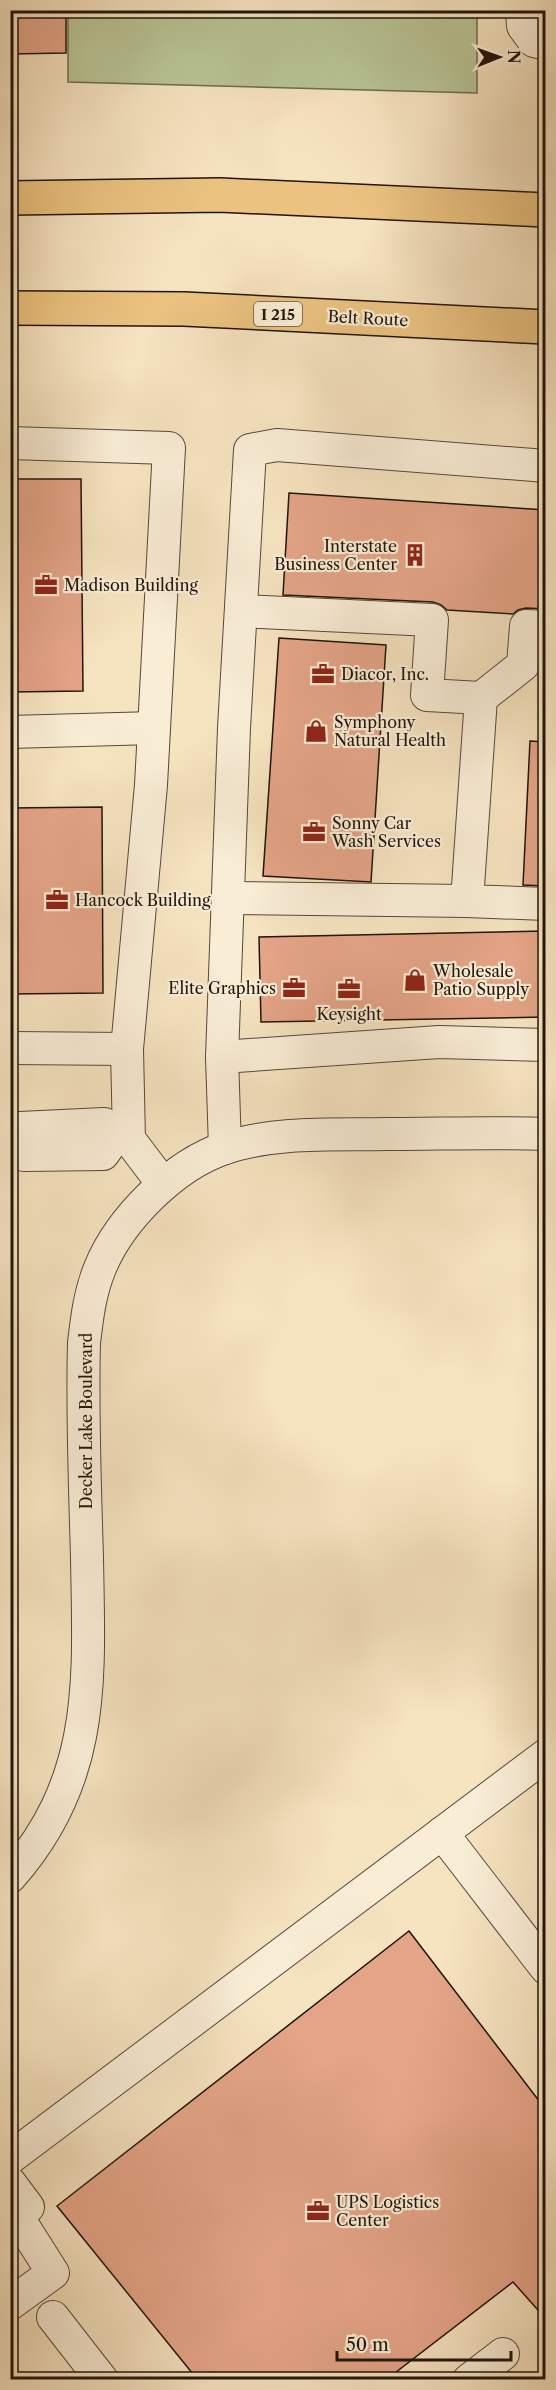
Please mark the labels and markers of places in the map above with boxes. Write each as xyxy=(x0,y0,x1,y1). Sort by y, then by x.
place label: Interstate Business Center xyxy=(274,536,397,574)
building icon: Interstate Business Center xyxy=(402,542,428,568)
office icon: Madison Building xyxy=(33,572,59,598)
place label: Madison Building xyxy=(64,575,198,595)
office icon: Diacor, Inc. xyxy=(310,661,336,687)
place label: Diacor, Inc. xyxy=(341,664,429,684)
place label: Symphony Natural Health xyxy=(334,712,446,750)
shop icon: Symphony Natural Health xyxy=(303,718,329,744)
place label: Sonny Car Wash Services xyxy=(331,813,441,851)
office icon: Sonny Car Wash Services xyxy=(301,819,327,845)
office icon: Hancock Building xyxy=(44,887,70,913)
place label: Hancock Building xyxy=(75,890,211,910)
place label: Wholesale Patio Supply xyxy=(432,961,530,999)
shop icon: Wholesale Patio Supply xyxy=(402,967,428,993)
office icon: Elite Graphics xyxy=(281,975,307,1001)
office icon: Keysight xyxy=(336,976,362,1002)
place label: Elite Graphics xyxy=(168,978,276,998)
place label: Keysight xyxy=(316,1004,382,1024)
place label: UPS Logistics Center xyxy=(336,2192,439,2230)
office icon: UPS Logistics Center xyxy=(305,2198,331,2224)

